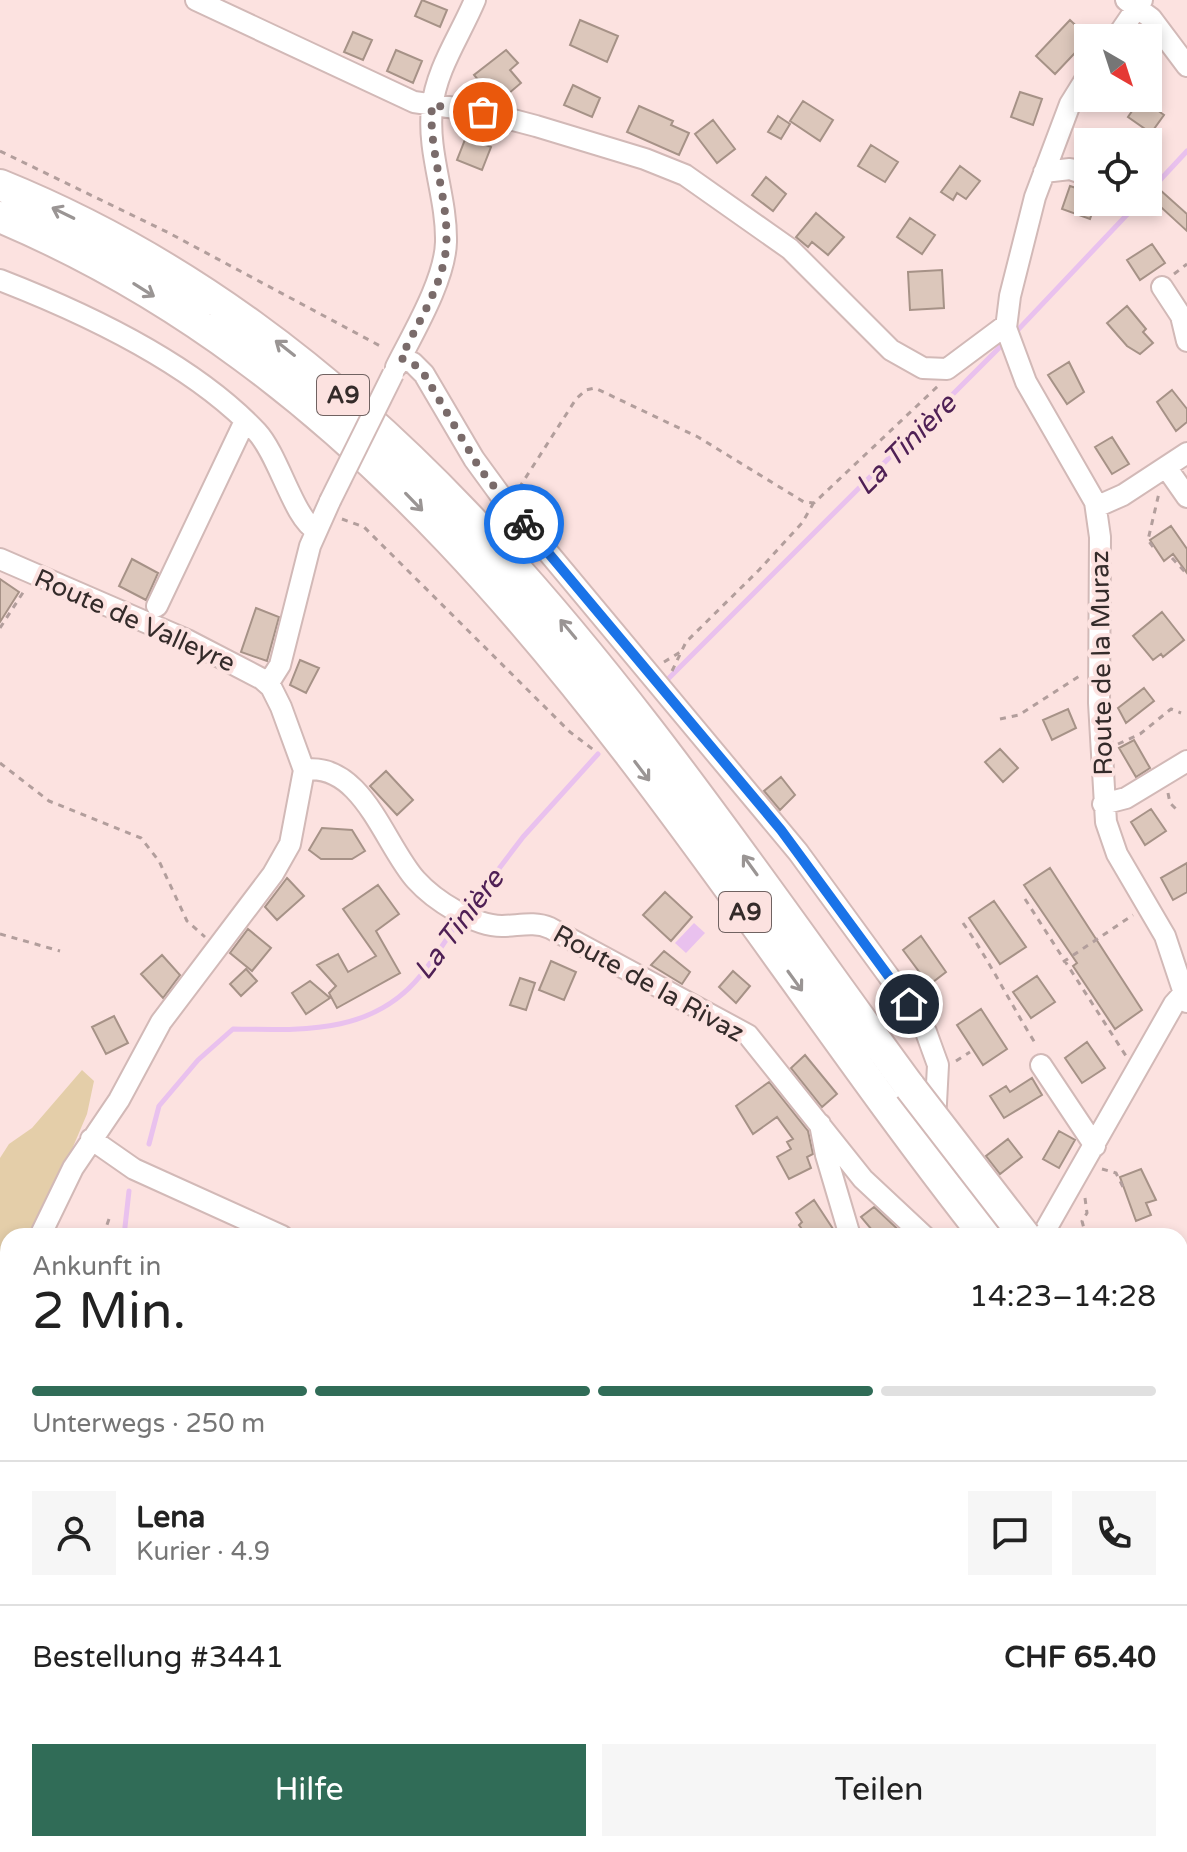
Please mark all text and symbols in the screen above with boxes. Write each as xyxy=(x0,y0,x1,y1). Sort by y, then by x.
north arrow xyxy=(1074,24,1162,112)
map controls xyxy=(1074,24,1162,216)
pin xyxy=(449,78,517,146)
icon: bag xyxy=(461,90,505,134)
button: locate xyxy=(1074,128,1162,216)
one-way arrow xyxy=(52,205,76,220)
one-way arrow xyxy=(132,283,155,299)
one-way arrow xyxy=(275,340,296,357)
road number: A9 xyxy=(317,375,369,415)
water label: La Tinière xyxy=(848,386,965,502)
courier xyxy=(484,484,564,564)
one-way arrow xyxy=(405,492,424,512)
icon: bike xyxy=(502,502,546,546)
street label: Route de la Muraz xyxy=(1084,550,1119,776)
street label: Route de Valleyre xyxy=(30,562,240,679)
one-way arrow xyxy=(559,620,577,640)
one-way arrow xyxy=(633,760,650,782)
one-way arrow xyxy=(741,855,758,877)
water label: La Tinière xyxy=(406,861,512,986)
road number: A9 xyxy=(719,892,771,932)
street label: Route de la Rivaz xyxy=(548,918,750,1049)
one-way arrow xyxy=(787,970,803,992)
pin xyxy=(875,970,943,1038)
icon: home xyxy=(887,982,931,1026)
text: Ankunft in xyxy=(32,1251,161,1282)
text: 14:23–14:28 xyxy=(969,1278,1156,1315)
text: 2 Min. xyxy=(32,1280,186,1343)
text: Unterwegs · 250 m xyxy=(32,1408,265,1439)
button: person xyxy=(32,1491,116,1575)
button: chat xyxy=(968,1491,1052,1575)
button: phone xyxy=(1072,1491,1156,1575)
text: Lena xyxy=(136,1499,205,1536)
text: Kurier · 4.9 xyxy=(136,1536,270,1567)
text: Bestellung #3441 xyxy=(32,1639,284,1676)
text: CHF 65.40 xyxy=(1004,1639,1156,1676)
button: Hilfe xyxy=(32,1744,586,1836)
button: Teilen xyxy=(602,1744,1156,1836)

